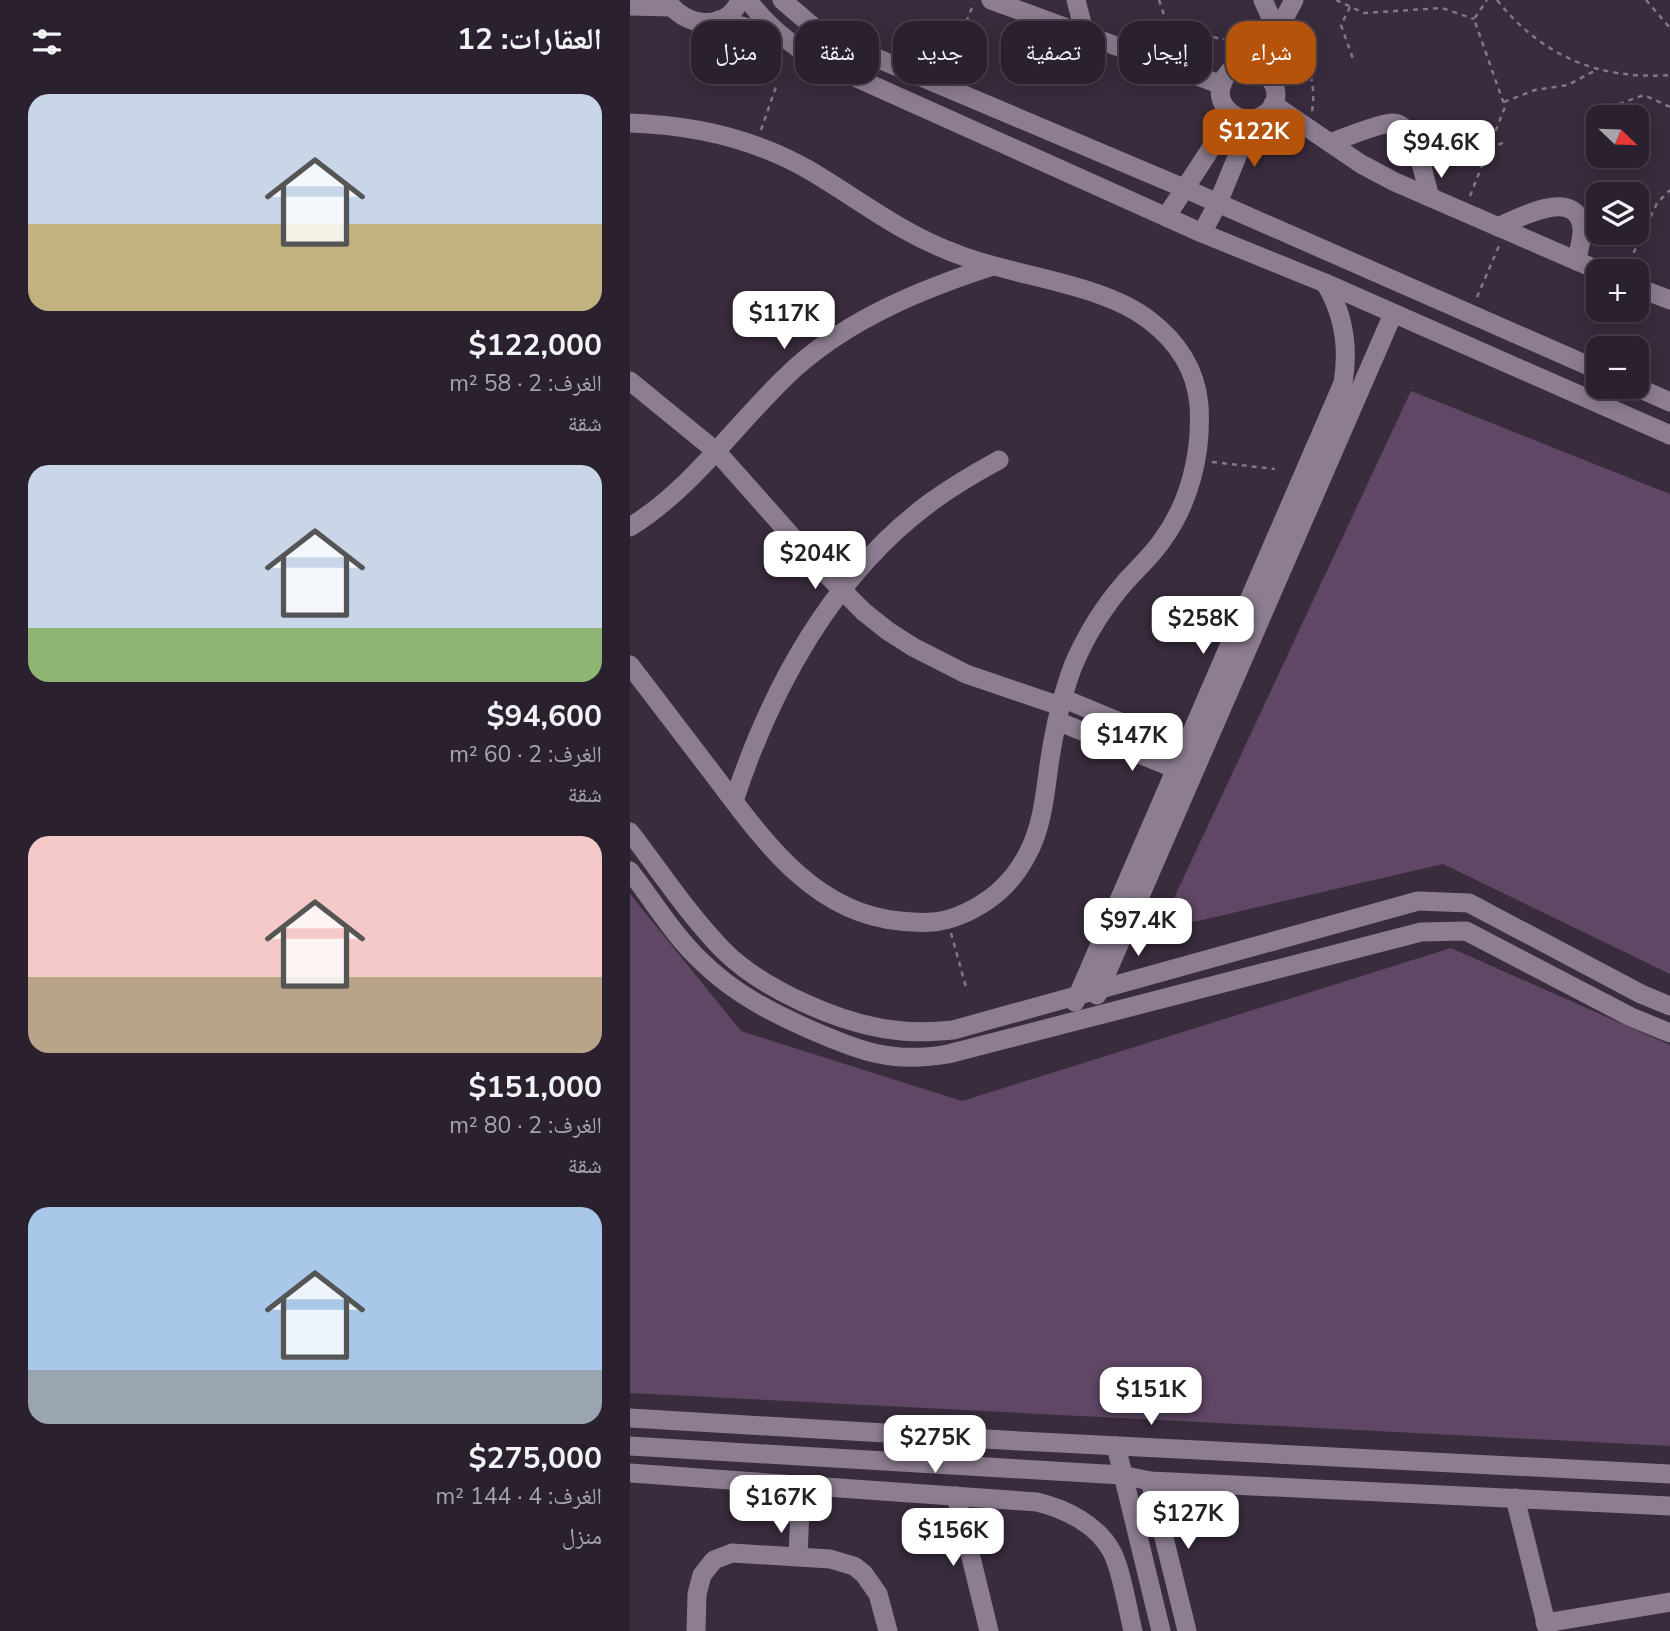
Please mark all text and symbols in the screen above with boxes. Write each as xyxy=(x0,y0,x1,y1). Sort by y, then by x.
text: العقارات: 12 xyxy=(457,19,602,60)
chip: منزل xyxy=(691,21,781,84)
chip: شقة xyxy=(795,21,879,84)
chip: جديد xyxy=(893,21,987,84)
chip: تصفية xyxy=(1001,21,1105,84)
chip: إيجار xyxy=(1119,21,1212,84)
chip: شراء xyxy=(1226,21,1316,84)
icon: filters xyxy=(28,23,66,61)
north arrow xyxy=(1586,105,1648,168)
map controls xyxy=(1586,105,1649,399)
pin: $122K xyxy=(1205,110,1303,169)
text: $122K xyxy=(1219,116,1289,147)
pin: $94.6K xyxy=(1384,120,1498,180)
text: $94.6K xyxy=(1403,127,1479,158)
icon: home xyxy=(252,139,378,265)
button: layers xyxy=(1586,182,1649,245)
button: + xyxy=(1586,259,1649,322)
pin: $117K xyxy=(735,292,833,351)
text: $117K xyxy=(749,298,819,329)
text: $122,000 xyxy=(469,325,602,366)
button: − xyxy=(1586,336,1649,399)
text: الغرف: 2 · 58 m² xyxy=(449,368,602,399)
text: شقة xyxy=(568,408,602,439)
icon: home xyxy=(252,510,378,636)
pin: $204K xyxy=(766,532,864,591)
text: $204K xyxy=(780,538,850,569)
pin: $258K xyxy=(1154,596,1252,656)
text: $258K xyxy=(1168,603,1238,634)
text: $94,600 xyxy=(487,696,602,737)
pin: $147K xyxy=(1083,714,1181,773)
text: $147K xyxy=(1097,720,1167,751)
text: الغرف: 2 · 60 m² xyxy=(449,739,602,770)
text: شقة xyxy=(568,779,602,810)
icon: home xyxy=(252,881,378,1007)
pin: $97.4K xyxy=(1081,898,1195,958)
text: $97.4K xyxy=(1100,905,1176,936)
text: $151,000 xyxy=(469,1067,602,1108)
text: الغرف: 2 · 80 m² xyxy=(449,1110,602,1141)
text: شقة xyxy=(568,1150,602,1181)
icon: home xyxy=(252,1252,378,1378)
pin: $151K xyxy=(1102,1368,1200,1427)
text: $151K xyxy=(1116,1374,1186,1405)
pin: $275K xyxy=(886,1416,984,1475)
text: $275K xyxy=(900,1422,970,1453)
text: $275,000 xyxy=(469,1438,602,1479)
pin: $167K xyxy=(732,1476,830,1535)
text: الغرف: 4 · 144 m² xyxy=(436,1481,602,1512)
text: $167K xyxy=(746,1482,816,1513)
pin: $127K xyxy=(1139,1492,1237,1551)
text: $127K xyxy=(1153,1498,1223,1529)
pin: $156K xyxy=(904,1508,1002,1568)
text: $156K xyxy=(918,1515,988,1546)
text: منزل xyxy=(562,1521,602,1552)

